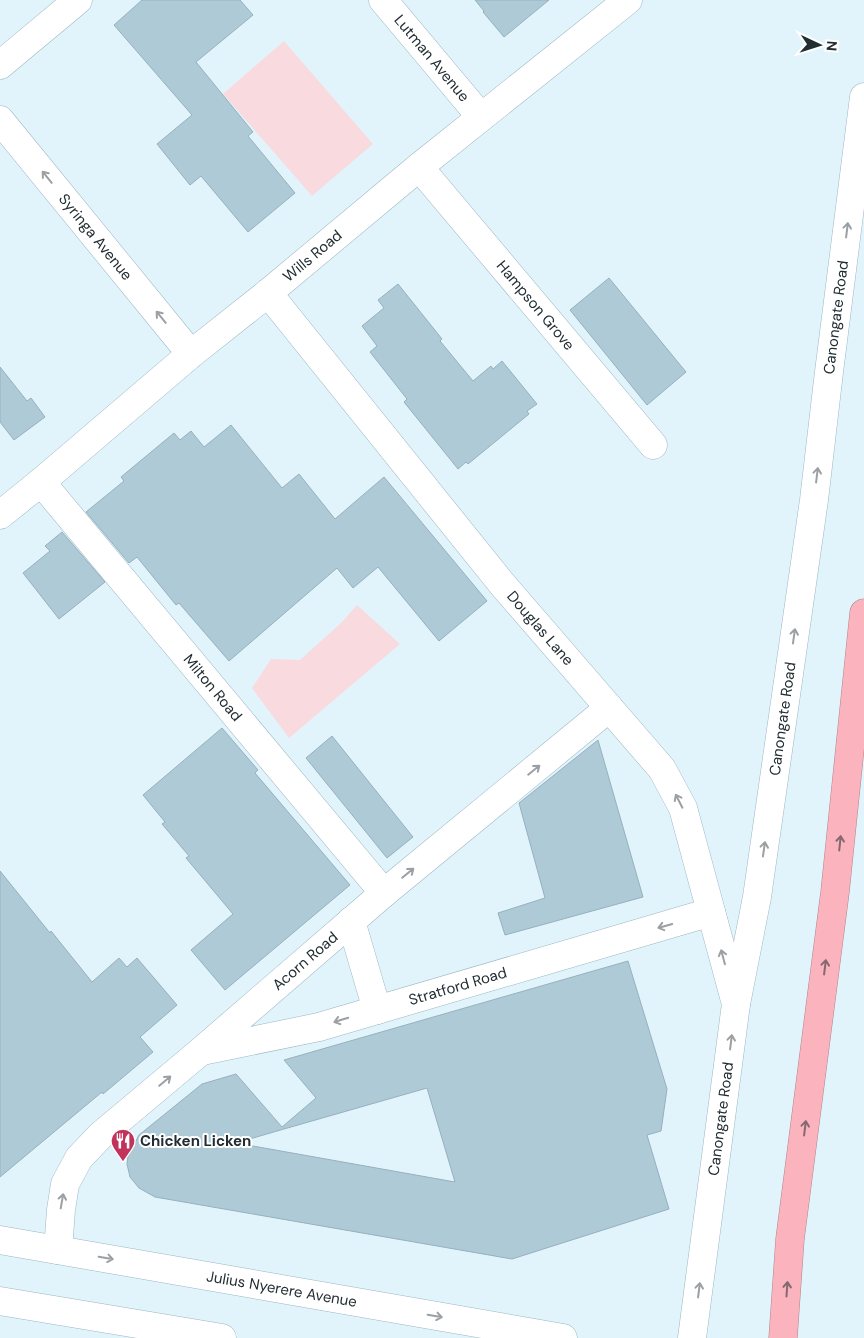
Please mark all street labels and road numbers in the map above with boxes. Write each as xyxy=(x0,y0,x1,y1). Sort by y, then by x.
street label: Lutman Avenue xyxy=(390,11,474,106)
street label: Syringa Avenue xyxy=(54,189,137,285)
street label: Wills Road xyxy=(279,225,346,286)
street label: Hampson Grove xyxy=(492,256,579,355)
street label: Canongate Road xyxy=(819,259,853,375)
street label: Douglas Lane xyxy=(503,587,578,670)
street label: Milton Road xyxy=(179,650,247,726)
street label: Canongate Road xyxy=(765,661,801,777)
street label: Acorn Road xyxy=(268,927,342,995)
street label: Stratford Road xyxy=(406,962,509,1010)
street label: Canongate Road xyxy=(703,1061,738,1177)
street label: Julius Nyerere Avenue xyxy=(205,1266,359,1312)

